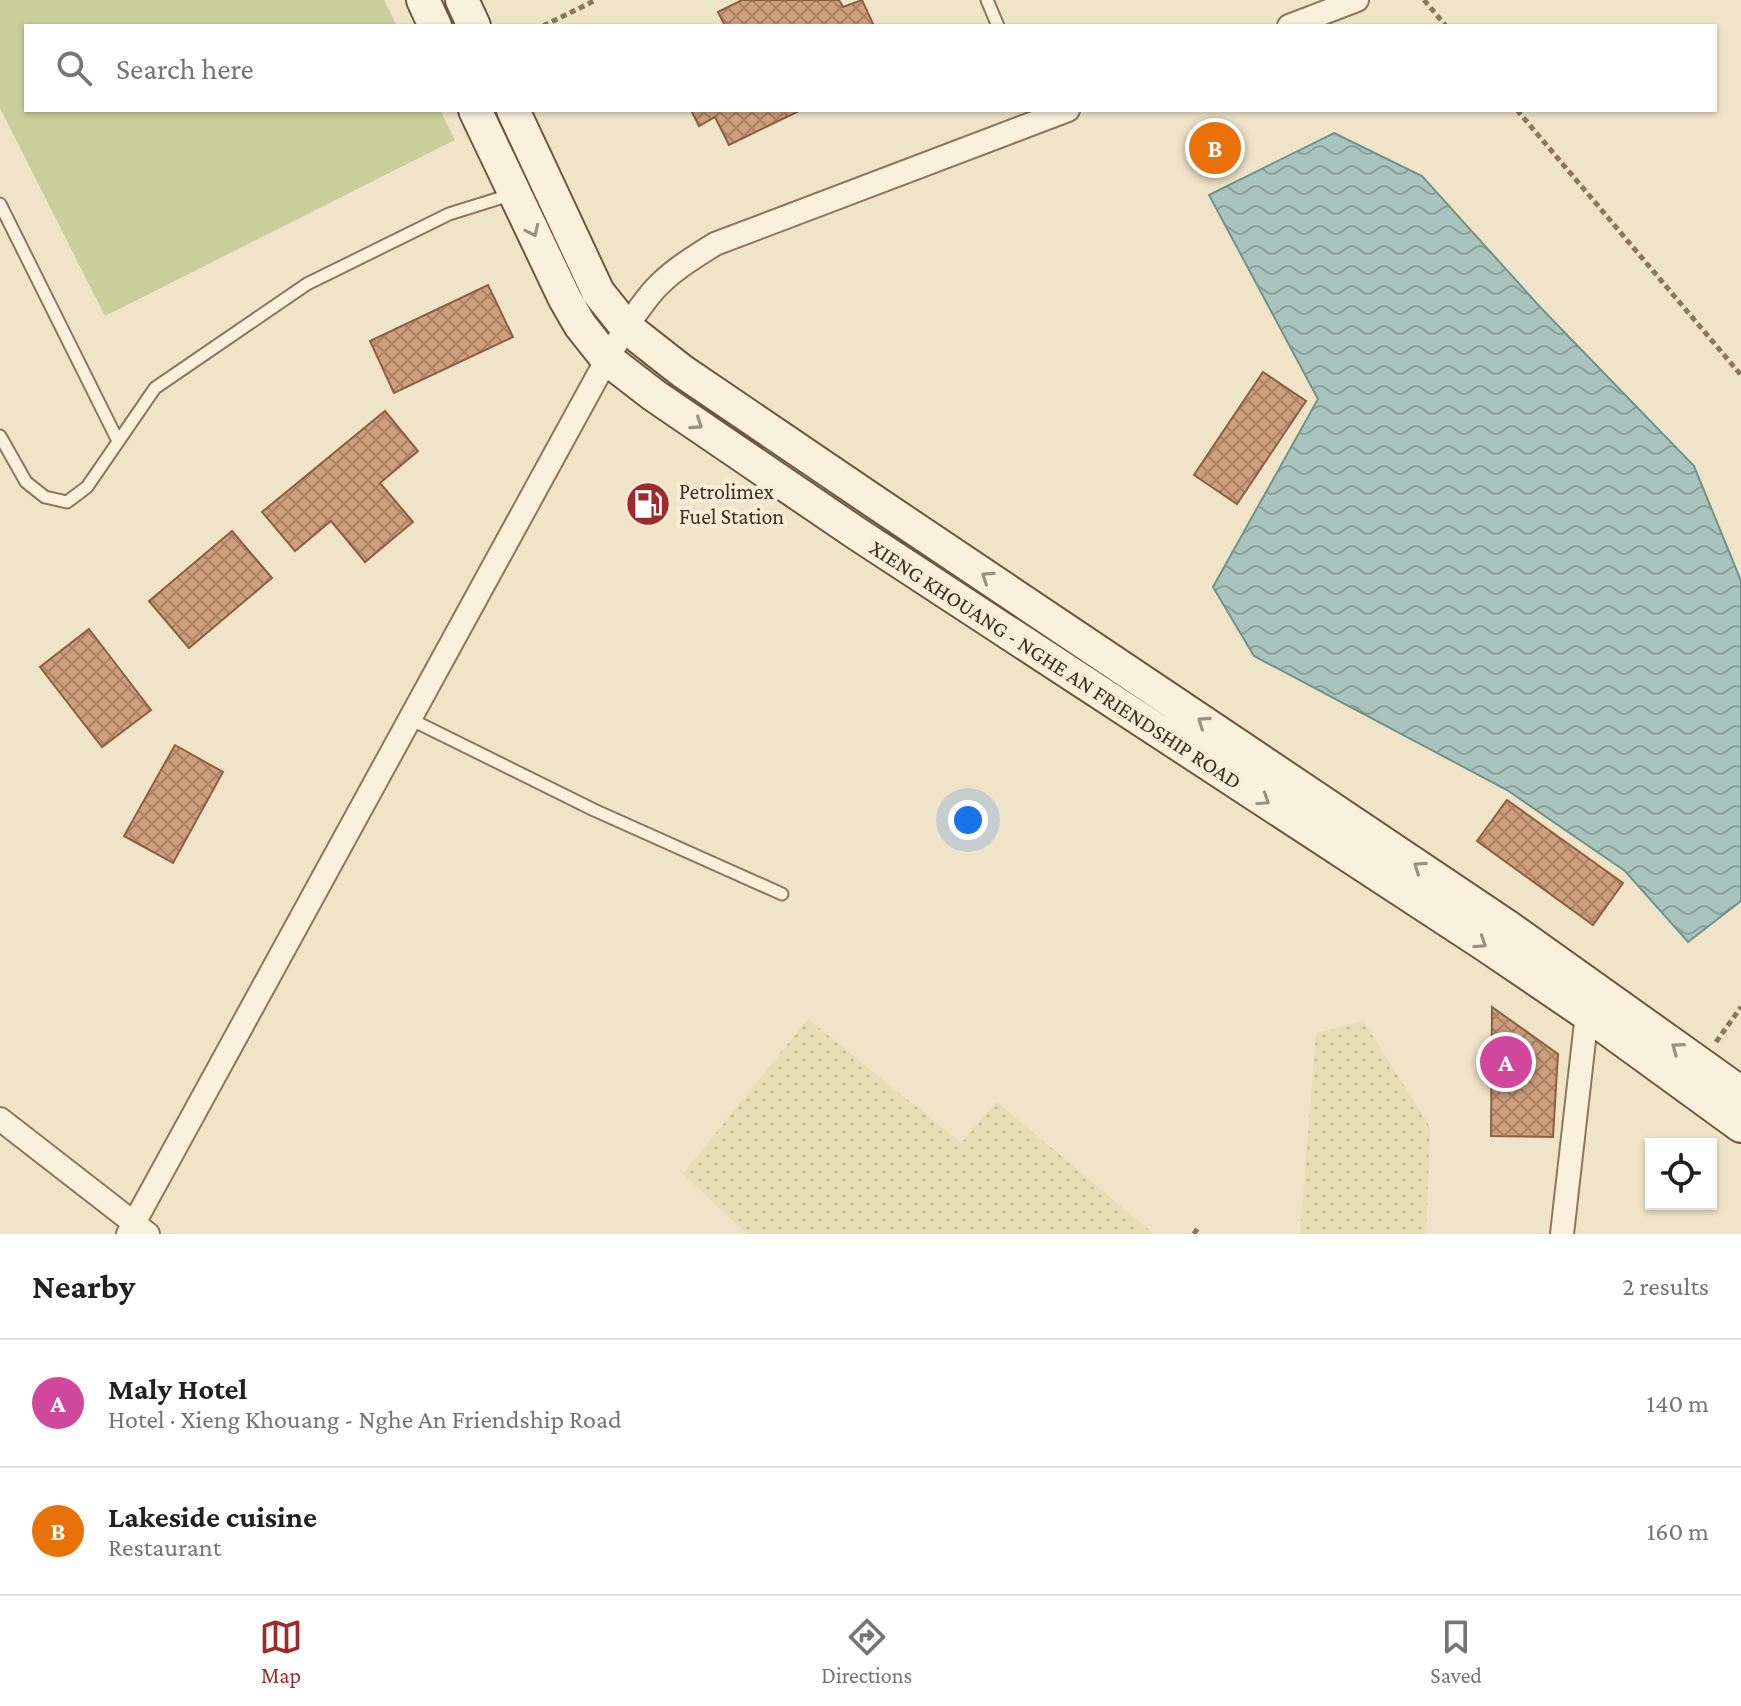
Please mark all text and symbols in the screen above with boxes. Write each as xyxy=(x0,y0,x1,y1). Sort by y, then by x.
search box xyxy=(24,24,1717,112)
icon: search xyxy=(52,46,96,90)
text: Search here xyxy=(116,52,254,85)
pin: B xyxy=(1189,118,1241,178)
one-way arrow xyxy=(523,223,539,237)
one-way arrow xyxy=(689,414,703,429)
place label: Petrolimex Fuel Station xyxy=(679,479,784,529)
fuel station icon: Petrolimex Fuel Station xyxy=(624,480,672,528)
street label: XIENG KHOUANG - NGHE AN FRIENDSHIP ROAD xyxy=(865,535,1246,794)
one-way arrow xyxy=(981,572,995,587)
one-way arrow xyxy=(1197,717,1211,732)
one-way arrow xyxy=(1255,790,1270,805)
your location xyxy=(948,800,988,840)
one-way arrow xyxy=(1413,861,1427,876)
one-way arrow xyxy=(1473,933,1487,948)
pin: A xyxy=(1480,1032,1532,1092)
one-way arrow xyxy=(1672,1043,1686,1058)
map controls xyxy=(1645,1138,1717,1210)
button: locate xyxy=(1645,1138,1717,1210)
text: Nearby xyxy=(32,1268,135,1305)
text: 2 results xyxy=(1622,1272,1709,1301)
text: Maly Hotel xyxy=(108,1372,247,1405)
text: A xyxy=(50,1389,66,1418)
text: 140 m xyxy=(1647,1389,1709,1418)
text: Hotel · Xieng Khouang - Nghe An Friendship Road xyxy=(108,1405,622,1434)
text: Lakeside cuisine xyxy=(108,1500,317,1533)
text: B xyxy=(50,1517,66,1546)
text: 160 m xyxy=(1647,1517,1709,1546)
text: Restaurant xyxy=(108,1533,221,1562)
tab: Map xyxy=(259,1615,303,1688)
tab: Directions xyxy=(821,1615,912,1688)
tab: Saved xyxy=(1430,1615,1482,1688)

